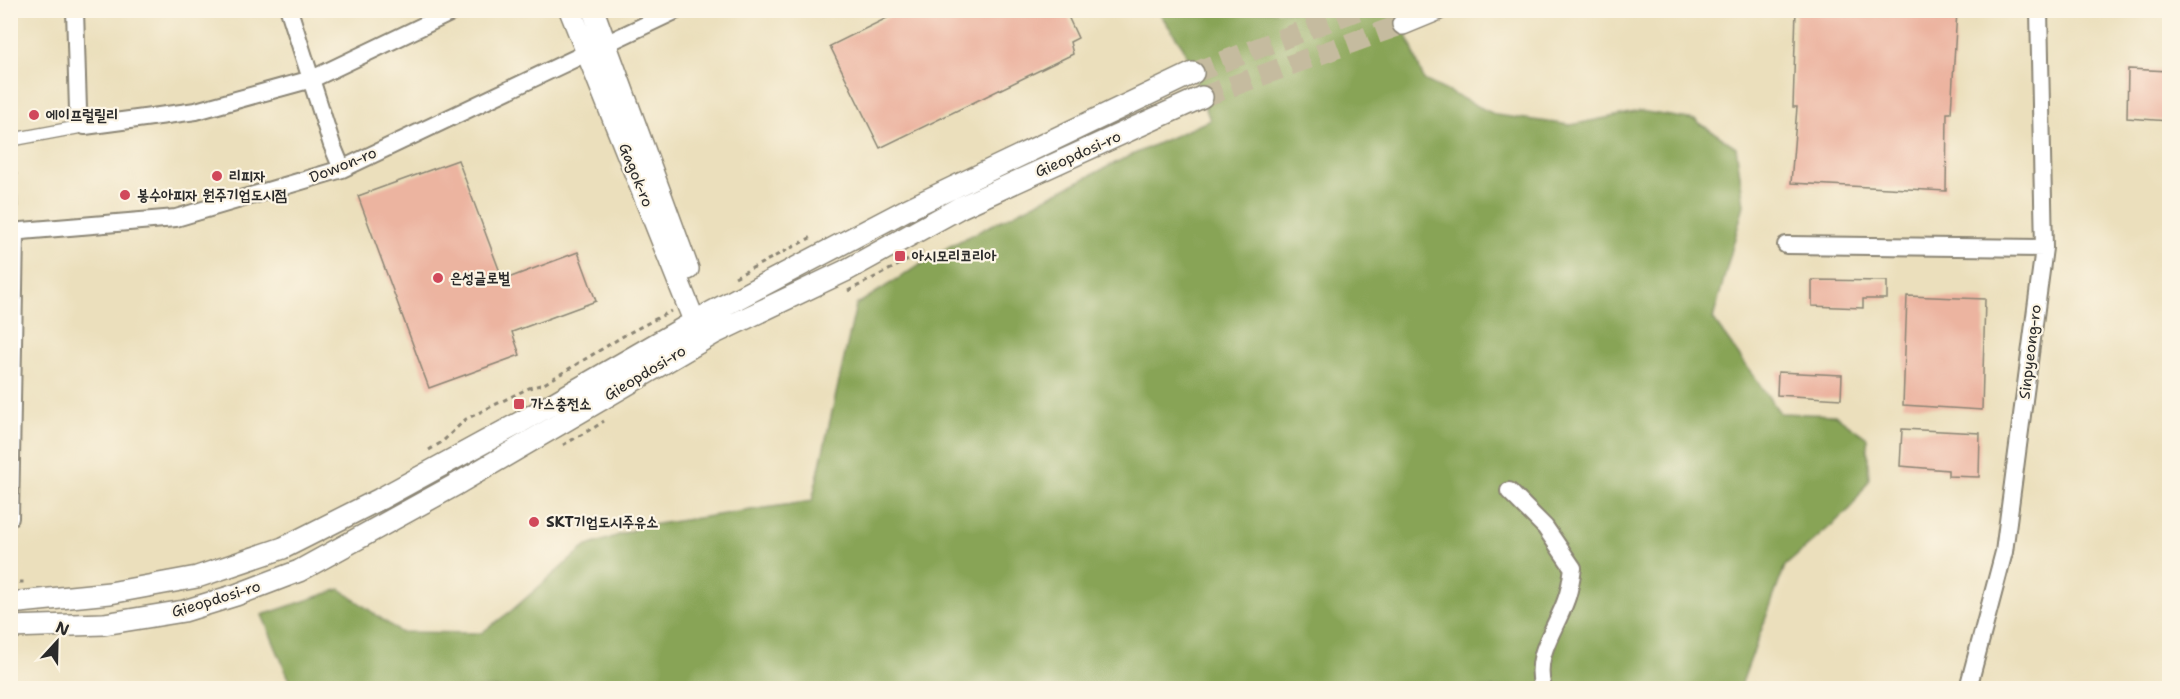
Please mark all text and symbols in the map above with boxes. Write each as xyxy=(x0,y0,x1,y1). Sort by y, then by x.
place label: 에이프럴릴리 xyxy=(45,105,118,125)
marker: 에이프럴릴리 xyxy=(27,108,41,122)
street label: Gieopdosi-ro xyxy=(1032,126,1124,182)
street label: Gagok-ro xyxy=(614,140,658,210)
street label: Dowon-ro xyxy=(306,142,380,188)
place label: 리피자 xyxy=(229,166,265,186)
marker: 리피자 xyxy=(210,169,224,183)
place label: 봉수아피자 원주기업도시점 xyxy=(137,185,287,205)
marker: 봉수아피자 원주기업도시점 xyxy=(118,188,132,202)
place label: 아시모리코리아 xyxy=(911,246,997,266)
marker: 아시모리코리아 xyxy=(893,249,907,263)
place label: 은성글로벌 xyxy=(450,268,510,288)
marker: 은성글로벌 xyxy=(431,271,445,285)
street label: Sinpyeong-ro xyxy=(2014,304,2046,400)
street label: Gieopdosi-ro xyxy=(600,341,690,405)
place label: 가스충전소 xyxy=(531,394,591,414)
marker: 가스충전소 xyxy=(512,397,526,411)
place label: SKT기업도시주유소 xyxy=(546,512,658,532)
marker: SKT기업도시주유소 xyxy=(527,515,541,529)
street label: Gieopdosi-ro xyxy=(169,576,263,622)
north arrow xyxy=(27,612,87,672)
text: N xyxy=(53,616,72,641)

